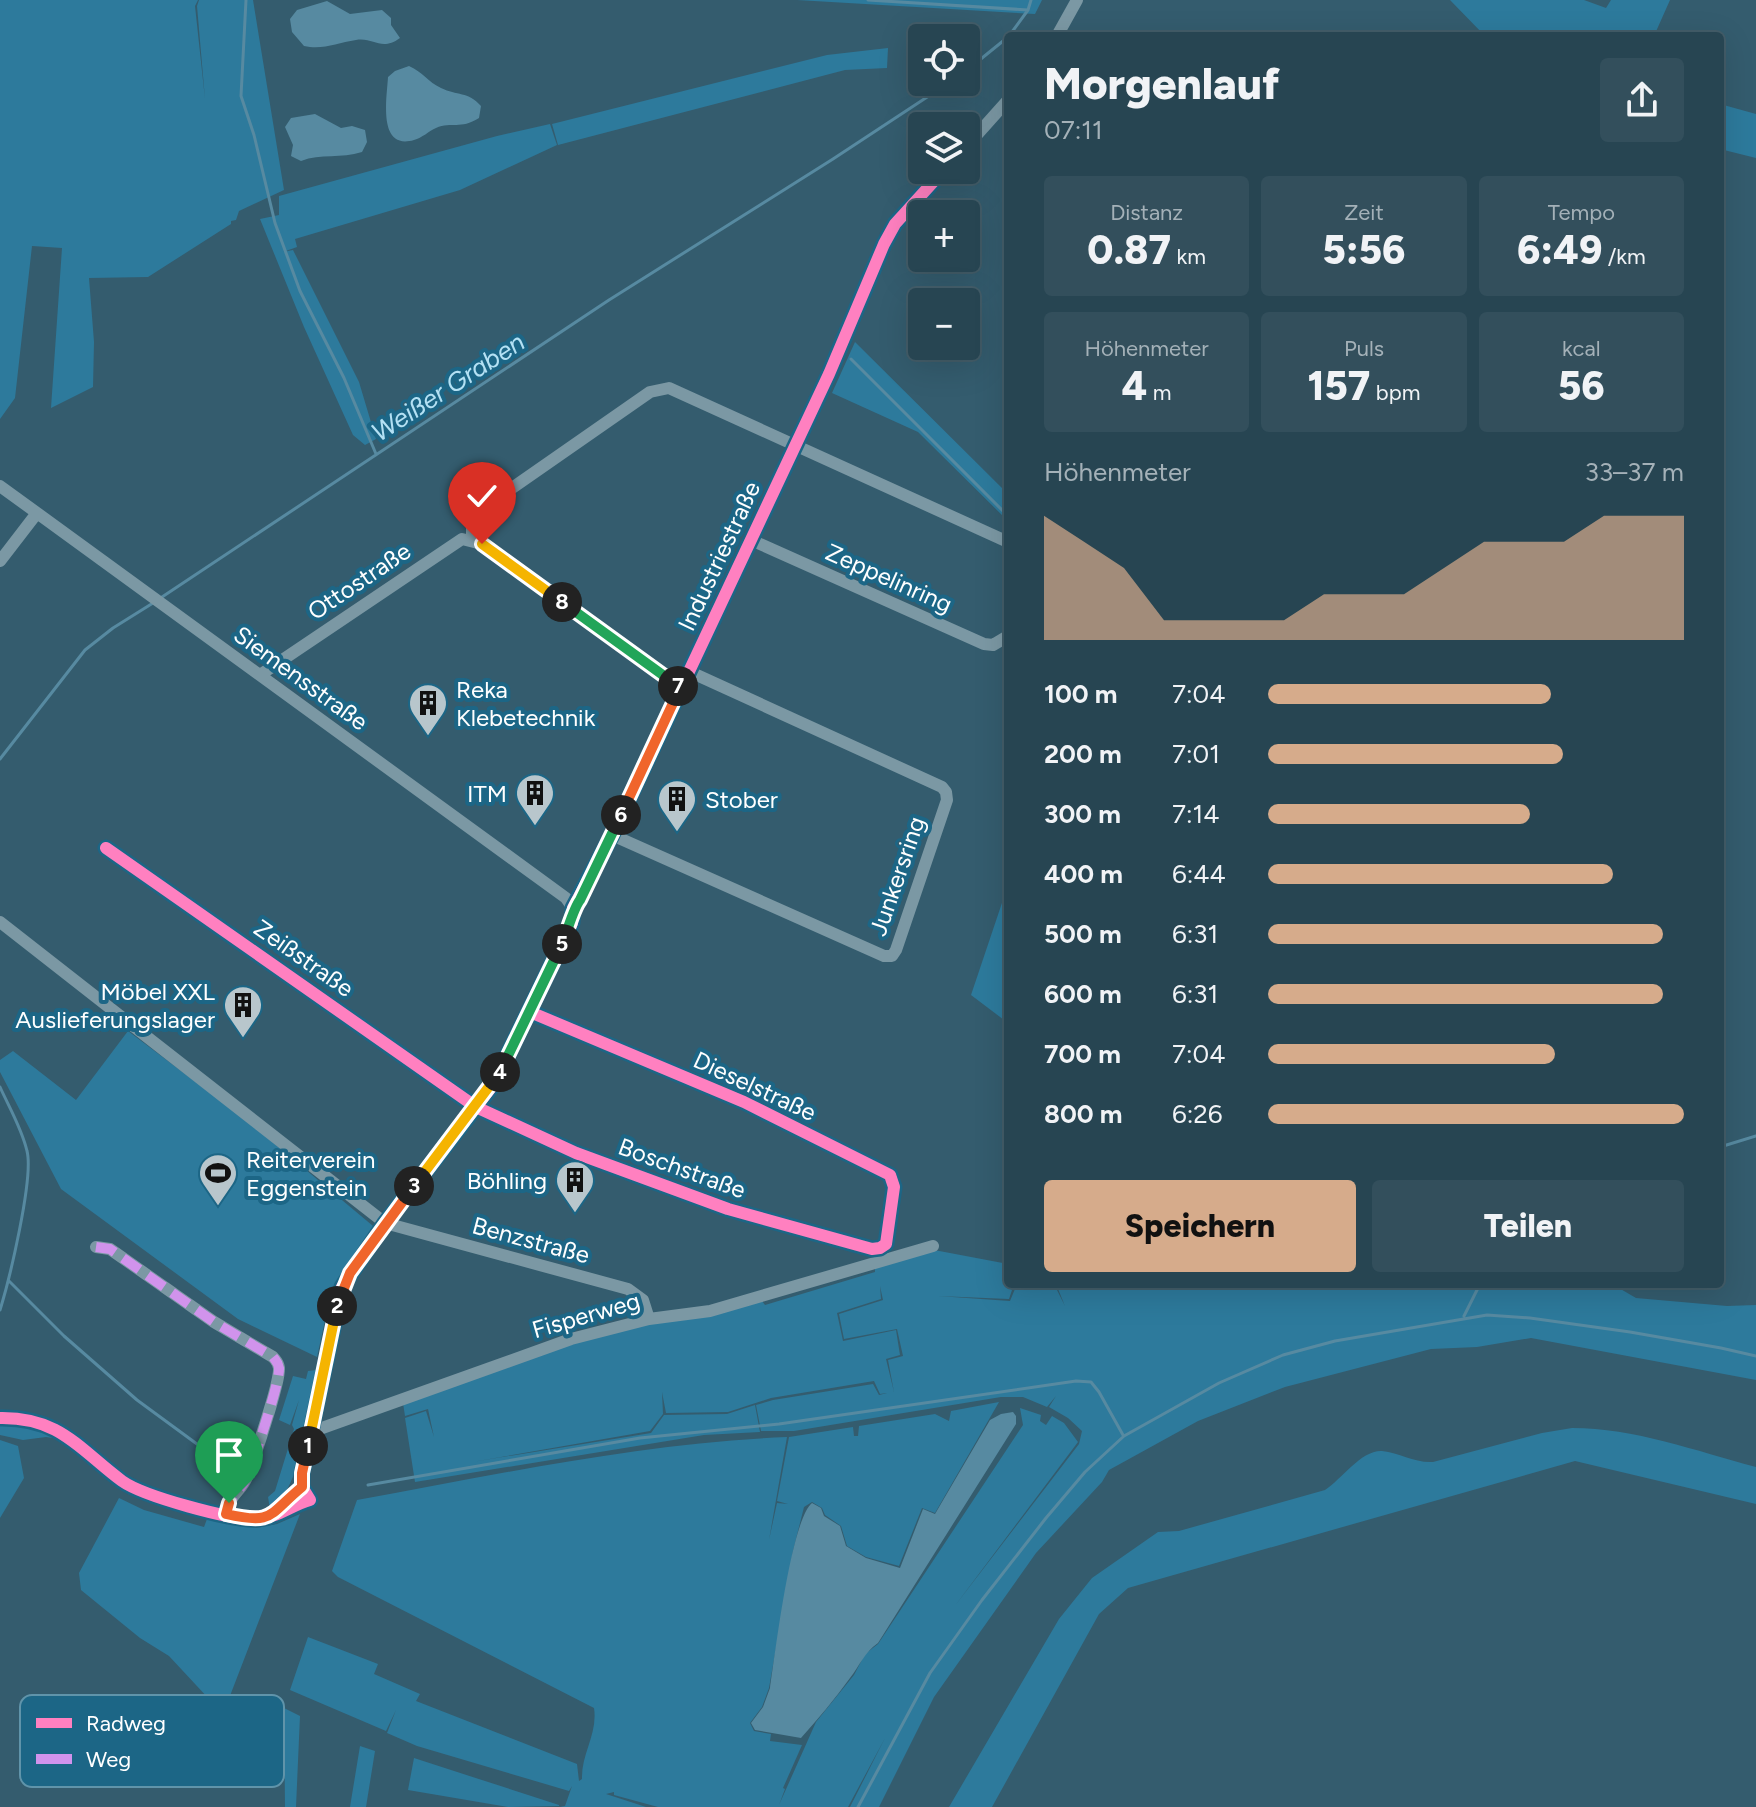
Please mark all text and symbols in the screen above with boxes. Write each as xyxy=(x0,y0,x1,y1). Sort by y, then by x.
map controls xyxy=(908,24,980,360)
button: locate xyxy=(908,24,980,96)
text: Morgenlauf xyxy=(1044,57,1280,110)
button: share xyxy=(1600,58,1684,142)
button: layers xyxy=(908,112,980,184)
text: 07:11 xyxy=(1044,114,1103,146)
text: Distanz xyxy=(1110,199,1183,226)
text: Zeit xyxy=(1344,199,1384,226)
text: Tempo xyxy=(1548,199,1615,226)
button: + xyxy=(908,200,980,272)
text: 0.87 xyxy=(1087,226,1171,274)
text: 5:56 xyxy=(1322,226,1406,274)
text: 6:49 xyxy=(1517,226,1602,274)
text: km xyxy=(1171,243,1206,270)
text: /km xyxy=(1602,243,1646,270)
button: − xyxy=(908,288,980,360)
water label: Weißer Graben xyxy=(365,326,531,448)
text: Höhenmeter xyxy=(1085,335,1209,362)
text: Puls xyxy=(1344,335,1384,362)
text: kcal xyxy=(1562,335,1601,362)
text: 4 xyxy=(1122,362,1147,410)
text: 157 xyxy=(1307,362,1370,410)
text: 56 xyxy=(1558,362,1605,410)
text: m xyxy=(1147,379,1172,406)
text: bpm xyxy=(1370,379,1421,406)
text: Höhenmeter xyxy=(1044,456,1191,488)
text: 33–37 m xyxy=(1585,456,1684,488)
pin xyxy=(448,462,516,544)
icon: check xyxy=(460,474,504,518)
street label: Industriestraße xyxy=(672,477,766,635)
street label: Ottostraße xyxy=(302,536,416,626)
street label: Zeppelinring xyxy=(821,537,957,619)
pin: 8 xyxy=(542,582,582,622)
text: 8 xyxy=(555,588,569,615)
street label: Siemensstraße xyxy=(228,620,374,736)
pin: 7 xyxy=(658,666,698,706)
text: 7 xyxy=(672,672,684,699)
place label: Reka Klebetechnik xyxy=(456,675,596,732)
text: 100 m xyxy=(1044,678,1118,710)
text: 7:04 xyxy=(1172,678,1225,710)
building icon: Reka Klebetechnik xyxy=(407,682,449,737)
text: 200 m xyxy=(1044,738,1122,770)
text: 7:01 xyxy=(1172,738,1220,770)
building icon: ITM xyxy=(514,772,556,827)
building icon: Stober xyxy=(656,778,698,833)
place label: ITM xyxy=(467,779,507,808)
place label: Stober xyxy=(705,785,778,814)
pin: 6 xyxy=(601,795,641,835)
text: 300 m xyxy=(1044,798,1121,830)
text: 7:14 xyxy=(1172,798,1219,830)
text: 6 xyxy=(615,801,627,828)
street label: Junkersring xyxy=(863,813,931,939)
text: 400 m xyxy=(1044,858,1123,890)
text: 6:44 xyxy=(1172,858,1226,890)
street label: Zeißstraße xyxy=(249,913,359,1003)
text: 500 m xyxy=(1044,918,1122,950)
text: 6:31 xyxy=(1172,918,1218,950)
pin: 5 xyxy=(542,924,582,964)
text: 5 xyxy=(556,930,568,957)
place label: Möbel XXL Auslieferungslager xyxy=(15,977,216,1034)
text: 600 m xyxy=(1044,978,1122,1010)
text: 6:31 xyxy=(1172,978,1218,1010)
building icon: Möbel XXL Auslieferungslager xyxy=(222,984,264,1039)
text: 700 m xyxy=(1044,1038,1121,1070)
text: 7:04 xyxy=(1172,1038,1225,1070)
street label: Dieselstraße xyxy=(689,1045,821,1127)
pin: 4 xyxy=(480,1052,520,1092)
text: 4 xyxy=(493,1058,507,1085)
text: 800 m xyxy=(1044,1098,1122,1130)
text: 6:26 xyxy=(1172,1098,1223,1130)
street label: Boschstraße xyxy=(614,1132,750,1204)
place label: Reiterverein Eggenstein xyxy=(246,1145,375,1202)
sports icon: Reiterverein Eggenstein xyxy=(197,1152,239,1207)
building icon: Böhling xyxy=(554,1159,596,1214)
pin: 3 xyxy=(394,1166,434,1206)
place label: Böhling xyxy=(467,1166,547,1195)
text: 3 xyxy=(408,1172,420,1199)
button: Speichern xyxy=(1044,1180,1356,1272)
button: Teilen xyxy=(1372,1180,1684,1272)
street label: Benzstraße xyxy=(469,1210,593,1270)
pin: 2 xyxy=(317,1286,357,1326)
street label: Fisperweg xyxy=(529,1286,643,1344)
text: 2 xyxy=(331,1292,343,1319)
pin xyxy=(195,1421,263,1503)
pin: 1 xyxy=(288,1426,328,1466)
text: 1 xyxy=(303,1432,313,1459)
icon: arrive xyxy=(207,1433,251,1477)
legend xyxy=(20,1695,284,1787)
text: Radweg xyxy=(86,1710,166,1737)
text: Weg xyxy=(86,1746,131,1773)

